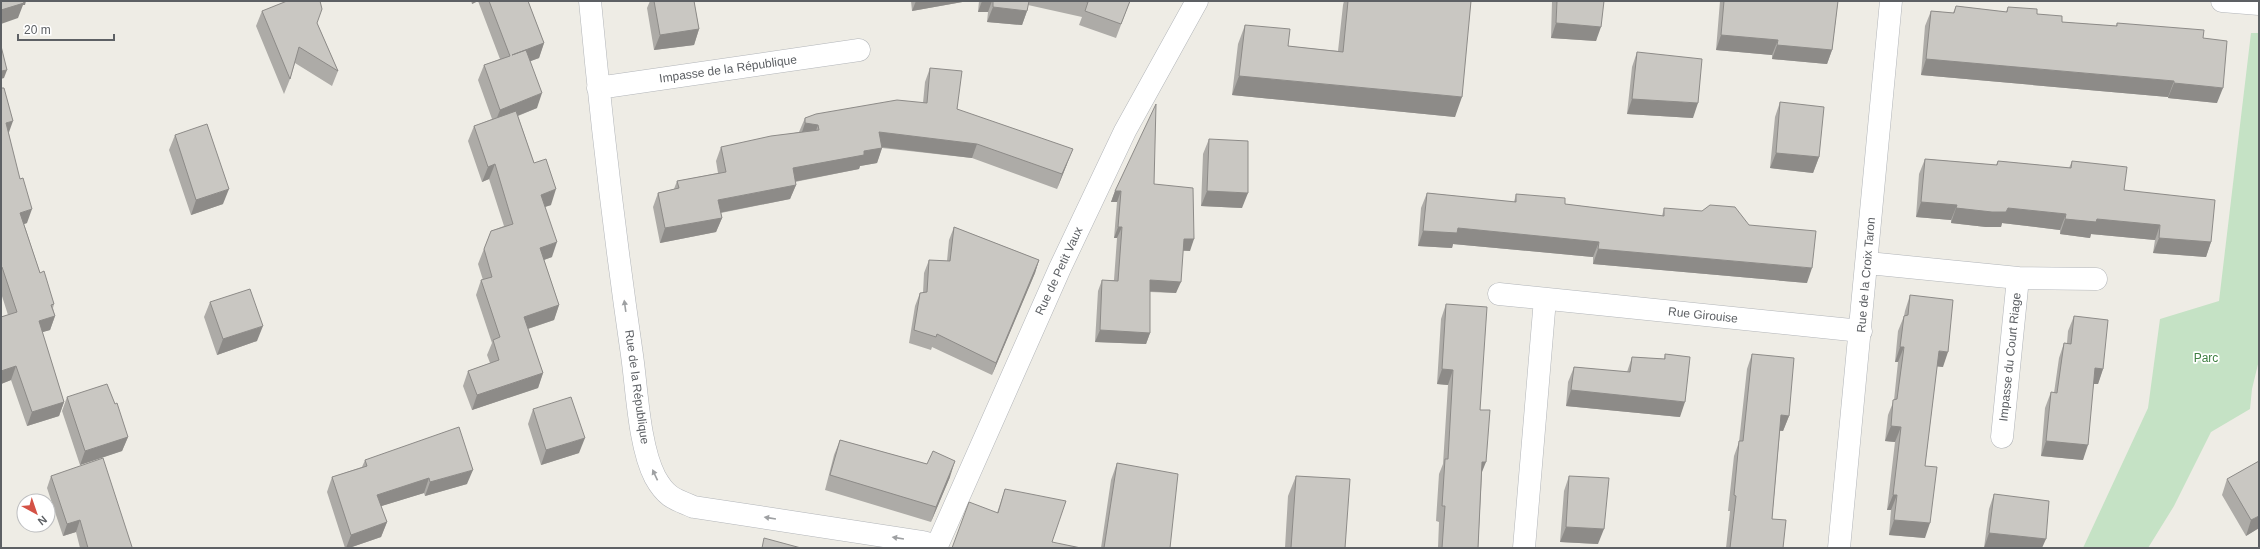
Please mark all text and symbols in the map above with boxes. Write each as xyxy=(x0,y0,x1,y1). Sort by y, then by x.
scale bar xyxy=(18,16,114,42)
text: 20 m xyxy=(24,23,51,37)
street label: Impasse de la République xyxy=(658,52,798,86)
street label: Rue de la Croix Taron xyxy=(1854,217,1878,333)
street label: Rue de Petit Vaux xyxy=(1032,225,1086,317)
street label: Impasse du Court Riage xyxy=(1996,292,2024,422)
one-way arrow xyxy=(622,300,628,312)
street label: Rue Girouise xyxy=(1667,304,1739,326)
street label: Rue de la République xyxy=(622,329,652,445)
park label: Parc xyxy=(2194,351,2218,365)
one-way arrow xyxy=(652,469,658,480)
north arrow xyxy=(16,493,56,533)
text: N xyxy=(35,514,49,528)
one-way arrow xyxy=(764,515,776,521)
one-way arrow xyxy=(892,535,905,541)

